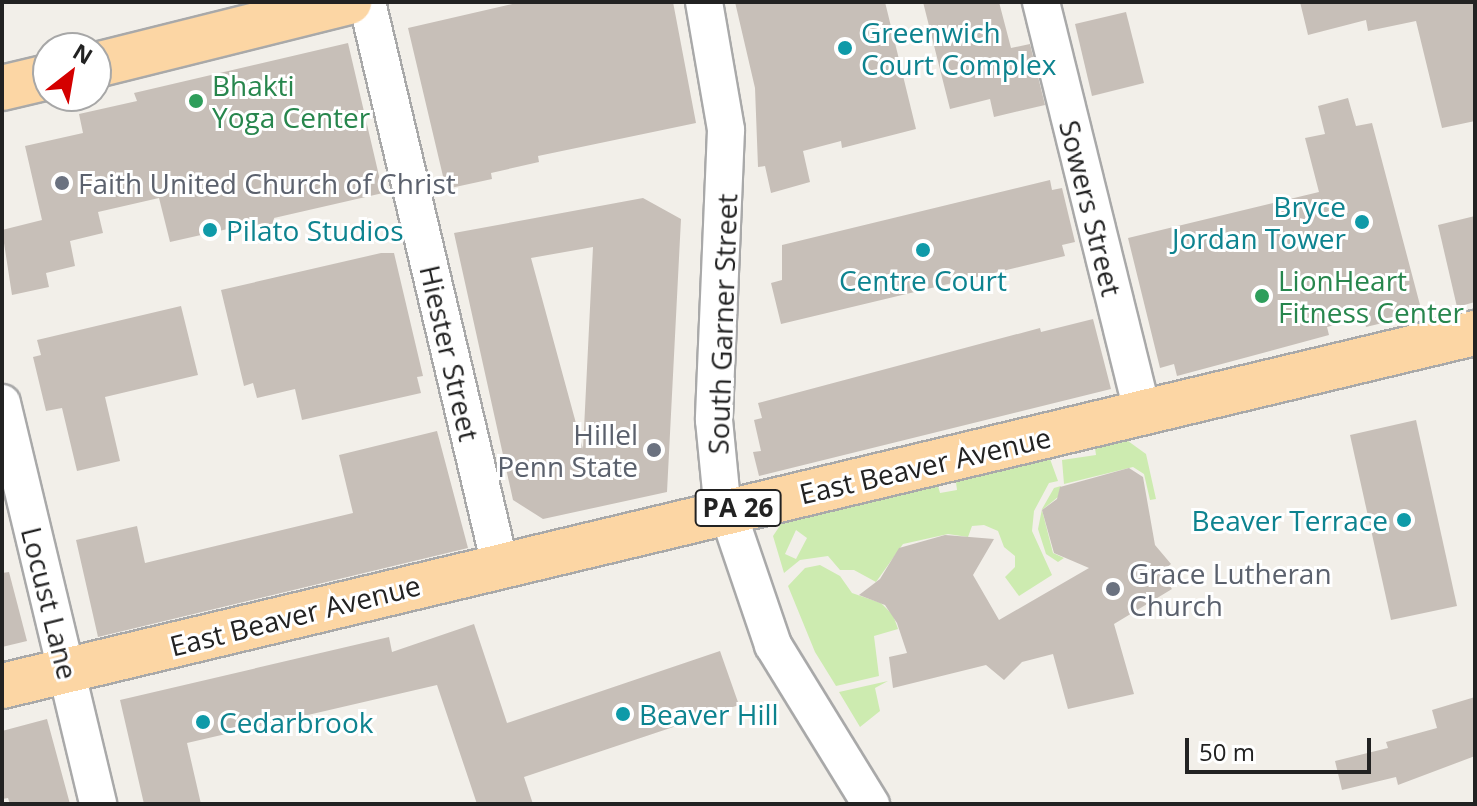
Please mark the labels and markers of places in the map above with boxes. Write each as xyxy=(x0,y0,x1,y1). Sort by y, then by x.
place label: Greenwich Court Complex xyxy=(861,15,1056,81)
marker: Greenwich Court Complex xyxy=(836,39,854,57)
place label: Bhakti Yoga Center xyxy=(212,68,370,134)
marker: Bhakti Yoga Center xyxy=(187,92,205,110)
place label: Faith United Church of Christ xyxy=(78,166,456,200)
marker: Faith United Church of Christ xyxy=(53,174,71,192)
place label: Bryce Jordan Tower xyxy=(1172,189,1346,255)
place label: Pilato Studios xyxy=(226,213,404,247)
marker: Bryce Jordan Tower xyxy=(1353,213,1371,231)
marker: Pilato Studios xyxy=(201,221,219,239)
marker: Centre Court xyxy=(914,241,932,259)
place label: Centre Court xyxy=(839,263,1007,297)
place label: LionHeart Fitness Center xyxy=(1278,263,1464,329)
marker: LionHeart Fitness Center xyxy=(1253,287,1271,305)
place label: Hillel Penn State xyxy=(497,417,638,483)
marker: Hillel Penn State xyxy=(645,441,663,459)
place label: Beaver Terrace xyxy=(1191,503,1388,537)
marker: Beaver Terrace xyxy=(1395,511,1413,529)
place label: Grace Lutheran Church xyxy=(1129,556,1332,622)
marker: Grace Lutheran Church xyxy=(1104,580,1122,598)
place label: Beaver Hill xyxy=(639,697,779,731)
place label: Cedarbrook xyxy=(219,705,373,739)
marker: Beaver Hill xyxy=(614,705,632,723)
marker: Cedarbrook xyxy=(194,713,212,731)

